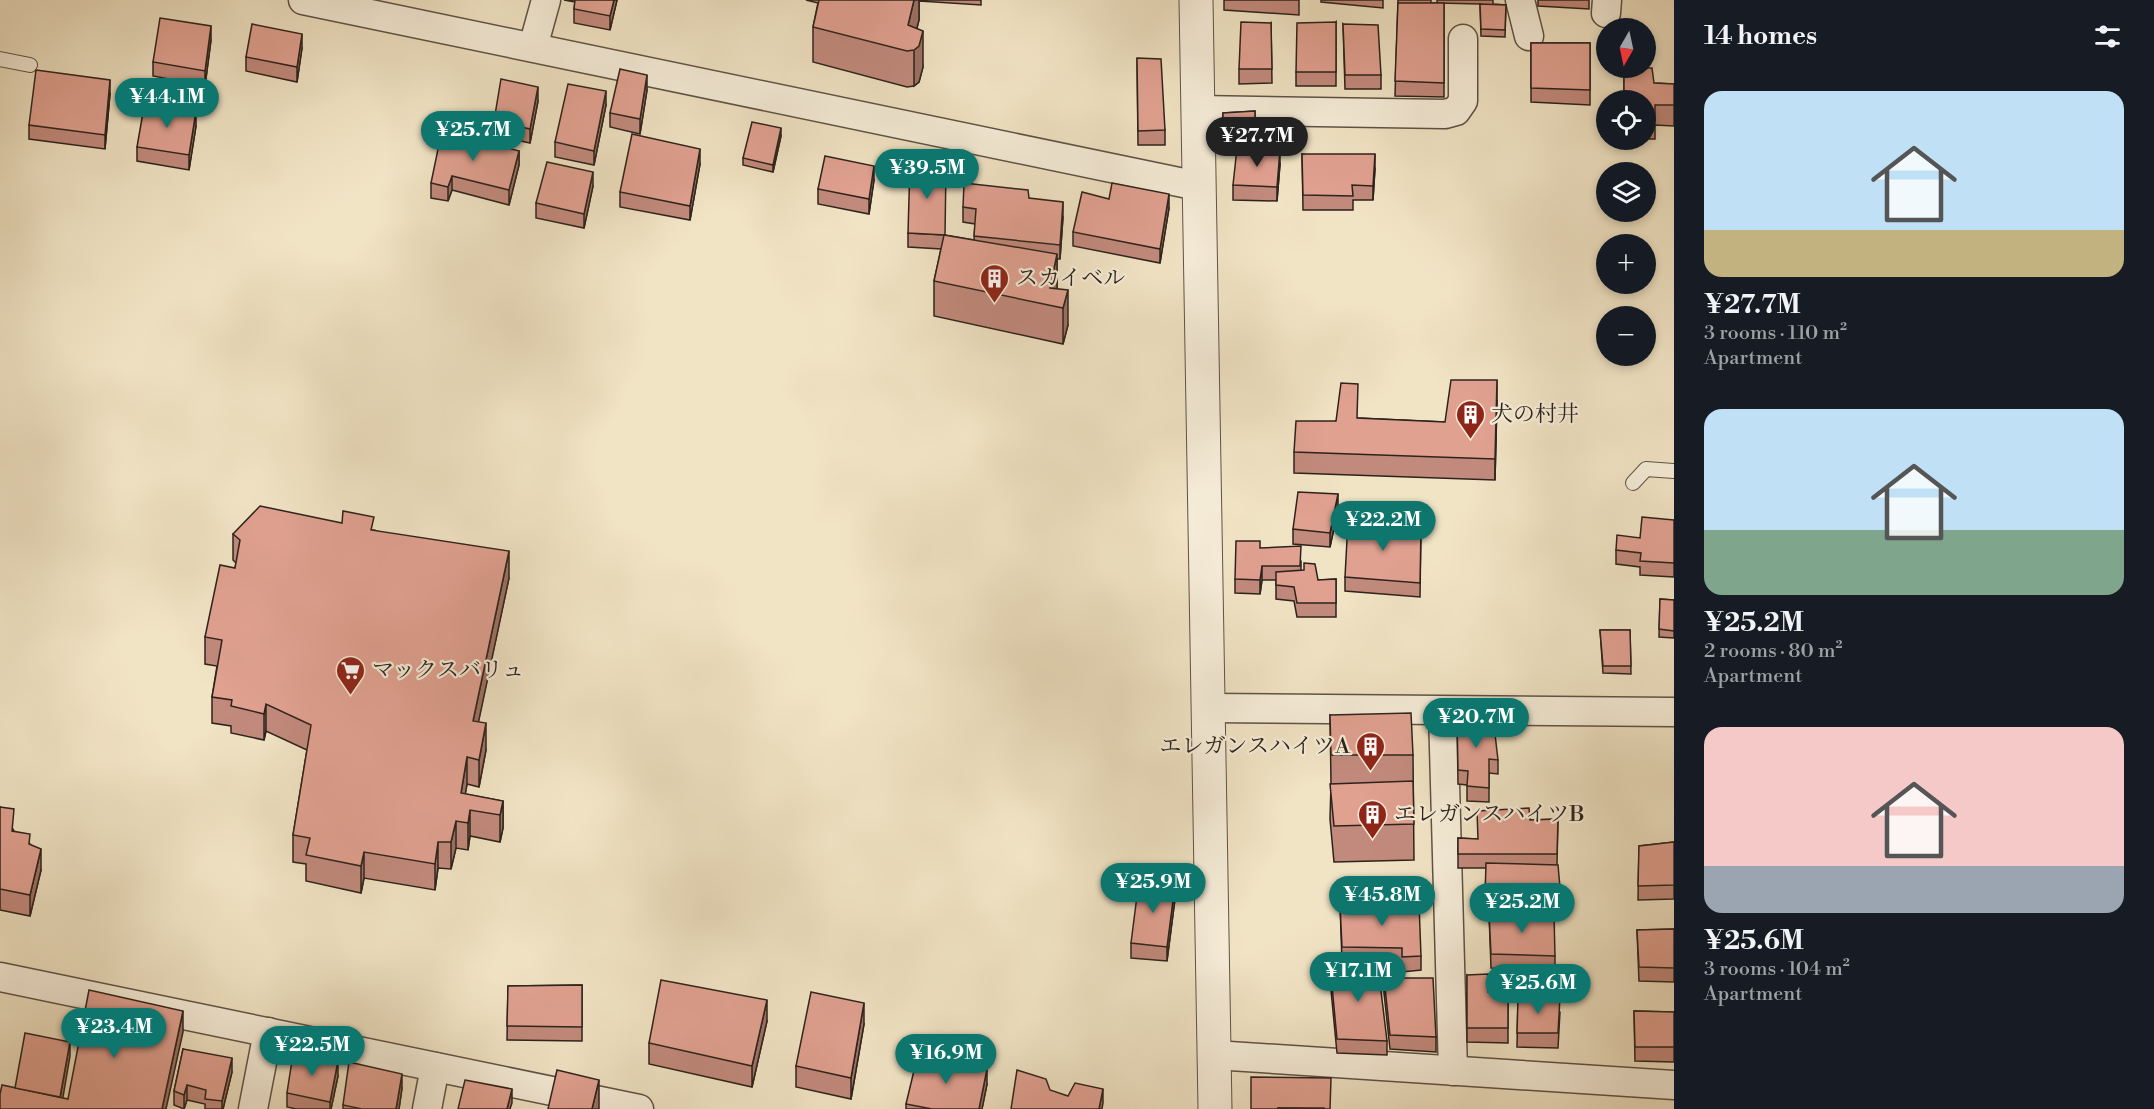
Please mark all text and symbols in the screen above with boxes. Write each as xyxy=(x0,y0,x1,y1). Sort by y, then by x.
north arrow xyxy=(1596,18,1656,78)
map controls xyxy=(1596,18,1656,366)
text: 14 homes xyxy=(1704,20,1817,52)
icon: filters xyxy=(2091,20,2124,53)
pin: ¥44.1M xyxy=(118,78,216,129)
text: ¥44.1M xyxy=(129,85,205,110)
button: locate xyxy=(1596,90,1656,150)
pin: ¥25.7M xyxy=(424,111,522,162)
pin: ¥27.7M xyxy=(1208,117,1306,168)
text: ¥25.7M xyxy=(435,118,511,143)
text: ¥27.7M xyxy=(1220,124,1294,149)
icon: home xyxy=(1860,130,1968,238)
pin: ¥39.5M xyxy=(878,149,976,200)
text: ¥39.5M xyxy=(889,156,965,181)
button: layers xyxy=(1596,162,1656,222)
button: + xyxy=(1596,234,1656,294)
building icon: スカイベル xyxy=(979,262,1011,304)
place label: スカイベル xyxy=(1016,265,1125,292)
text: ¥27.7M xyxy=(1704,289,1801,321)
button: − xyxy=(1596,306,1656,366)
text: 3 rooms · 110 m² xyxy=(1704,321,1847,346)
text: Apartment xyxy=(1704,346,1802,371)
building icon: 犬の村井 xyxy=(1454,398,1486,440)
place label: 犬の村井 xyxy=(1491,401,1579,428)
icon: home xyxy=(1860,448,1968,556)
pin: ¥22.2M xyxy=(1334,501,1432,552)
text: ¥22.2M xyxy=(1345,508,1421,533)
text: ¥25.2M xyxy=(1704,607,1804,639)
text: 2 rooms · 80 m² xyxy=(1704,639,1842,664)
supermarket icon: マックスバリュ xyxy=(335,654,367,696)
place label: マックスバリュ xyxy=(372,657,524,684)
text: Apartment xyxy=(1704,664,1802,689)
pin: ¥20.7M xyxy=(1427,698,1525,749)
text: ¥20.7M xyxy=(1437,705,1515,730)
building icon: エレガンスハイツA xyxy=(1355,730,1387,772)
place label: エレガンスハイツA xyxy=(1160,733,1351,760)
icon: home xyxy=(1860,766,1968,874)
building icon: エレガンスハイツB xyxy=(1357,798,1389,840)
place label: エレガンスハイツB xyxy=(1394,801,1585,828)
pin: ¥25.9M xyxy=(1104,863,1202,914)
text: ¥25.9M xyxy=(1115,870,1191,895)
pin: ¥45.8M xyxy=(1333,876,1431,927)
text: ¥45.8M xyxy=(1343,883,1421,908)
pin: ¥25.2M xyxy=(1473,883,1571,934)
text: ¥25.2M xyxy=(1484,890,1560,915)
text: ¥25.6M xyxy=(1704,925,1804,957)
pin: ¥17.1M xyxy=(1309,952,1407,1003)
text: 3 rooms · 104 m² xyxy=(1704,957,1850,982)
text: ¥17.1M xyxy=(1324,959,1392,984)
pin: ¥25.6M xyxy=(1489,964,1587,1015)
text: ¥25.6M xyxy=(1500,971,1576,996)
text: Apartment xyxy=(1704,982,1802,1007)
pin: ¥23.4M xyxy=(65,1008,163,1059)
text: ¥23.4M xyxy=(75,1015,153,1040)
pin: ¥22.5M xyxy=(263,1026,361,1077)
text: ¥22.5M xyxy=(274,1033,350,1058)
pin: ¥16.9M xyxy=(897,1034,995,1085)
text: ¥16.9M xyxy=(909,1041,983,1066)

